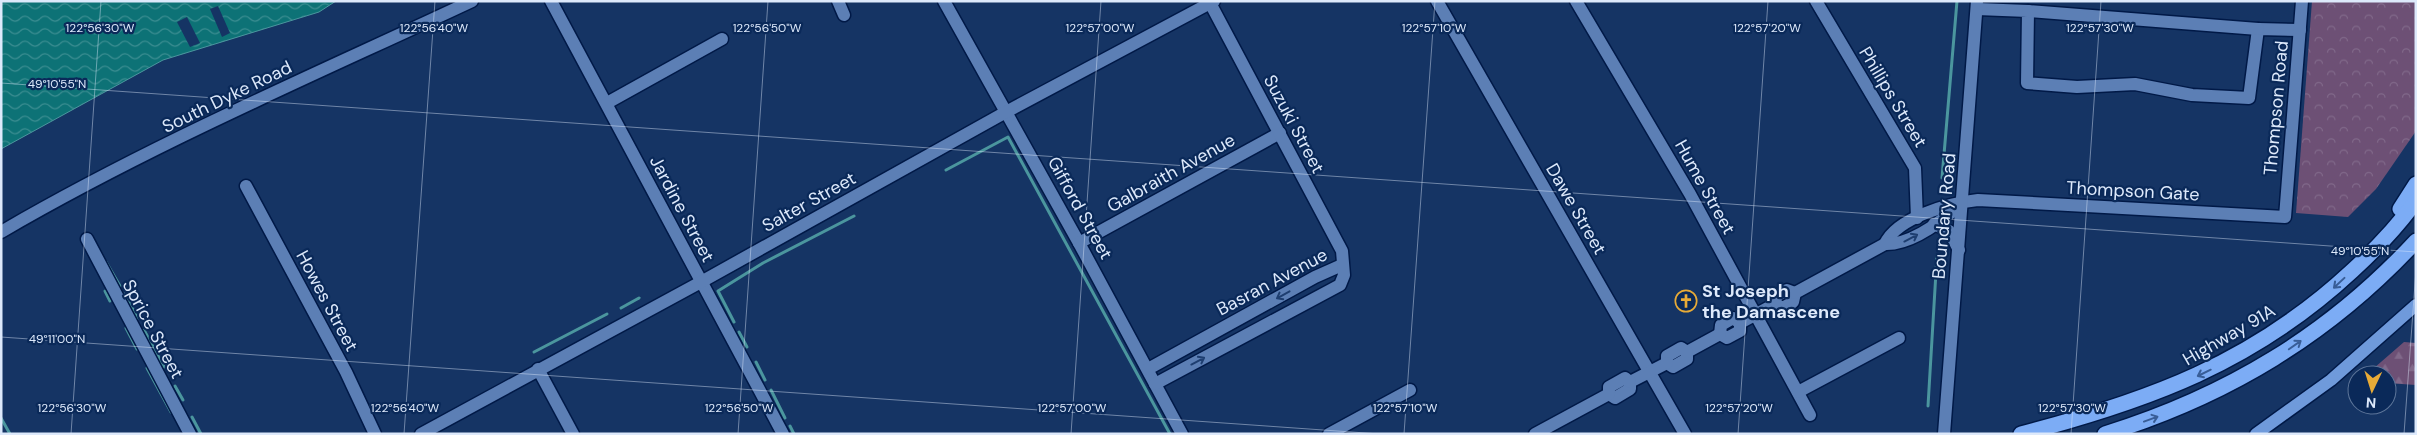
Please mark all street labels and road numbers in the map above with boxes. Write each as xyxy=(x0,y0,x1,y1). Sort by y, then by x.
street label: Thompson Road xyxy=(2258,40,2294,176)
street label: Phillips Street xyxy=(1853,42,1933,152)
street label: South Dyke Road xyxy=(158,55,296,139)
street label: Suzuki Street xyxy=(1258,70,1330,178)
street label: Galbraith Avenue xyxy=(1103,128,1239,218)
street label: Hume Street xyxy=(1669,135,1741,239)
street label: Jardine Street xyxy=(644,152,720,266)
street label: Gifford Street xyxy=(1042,152,1118,264)
street label: Boundary Road xyxy=(1927,152,1961,280)
street label: Dawe Street xyxy=(1540,159,1612,259)
street label: Salter Street xyxy=(758,166,860,238)
street label: Thompson Gate xyxy=(2066,176,2200,206)
street label: Basran Avenue xyxy=(1212,243,1332,321)
street label: Howes Street xyxy=(290,246,364,356)
street label: Sprice Street xyxy=(117,275,189,383)
street label: Highway 91A xyxy=(2178,299,2280,371)

